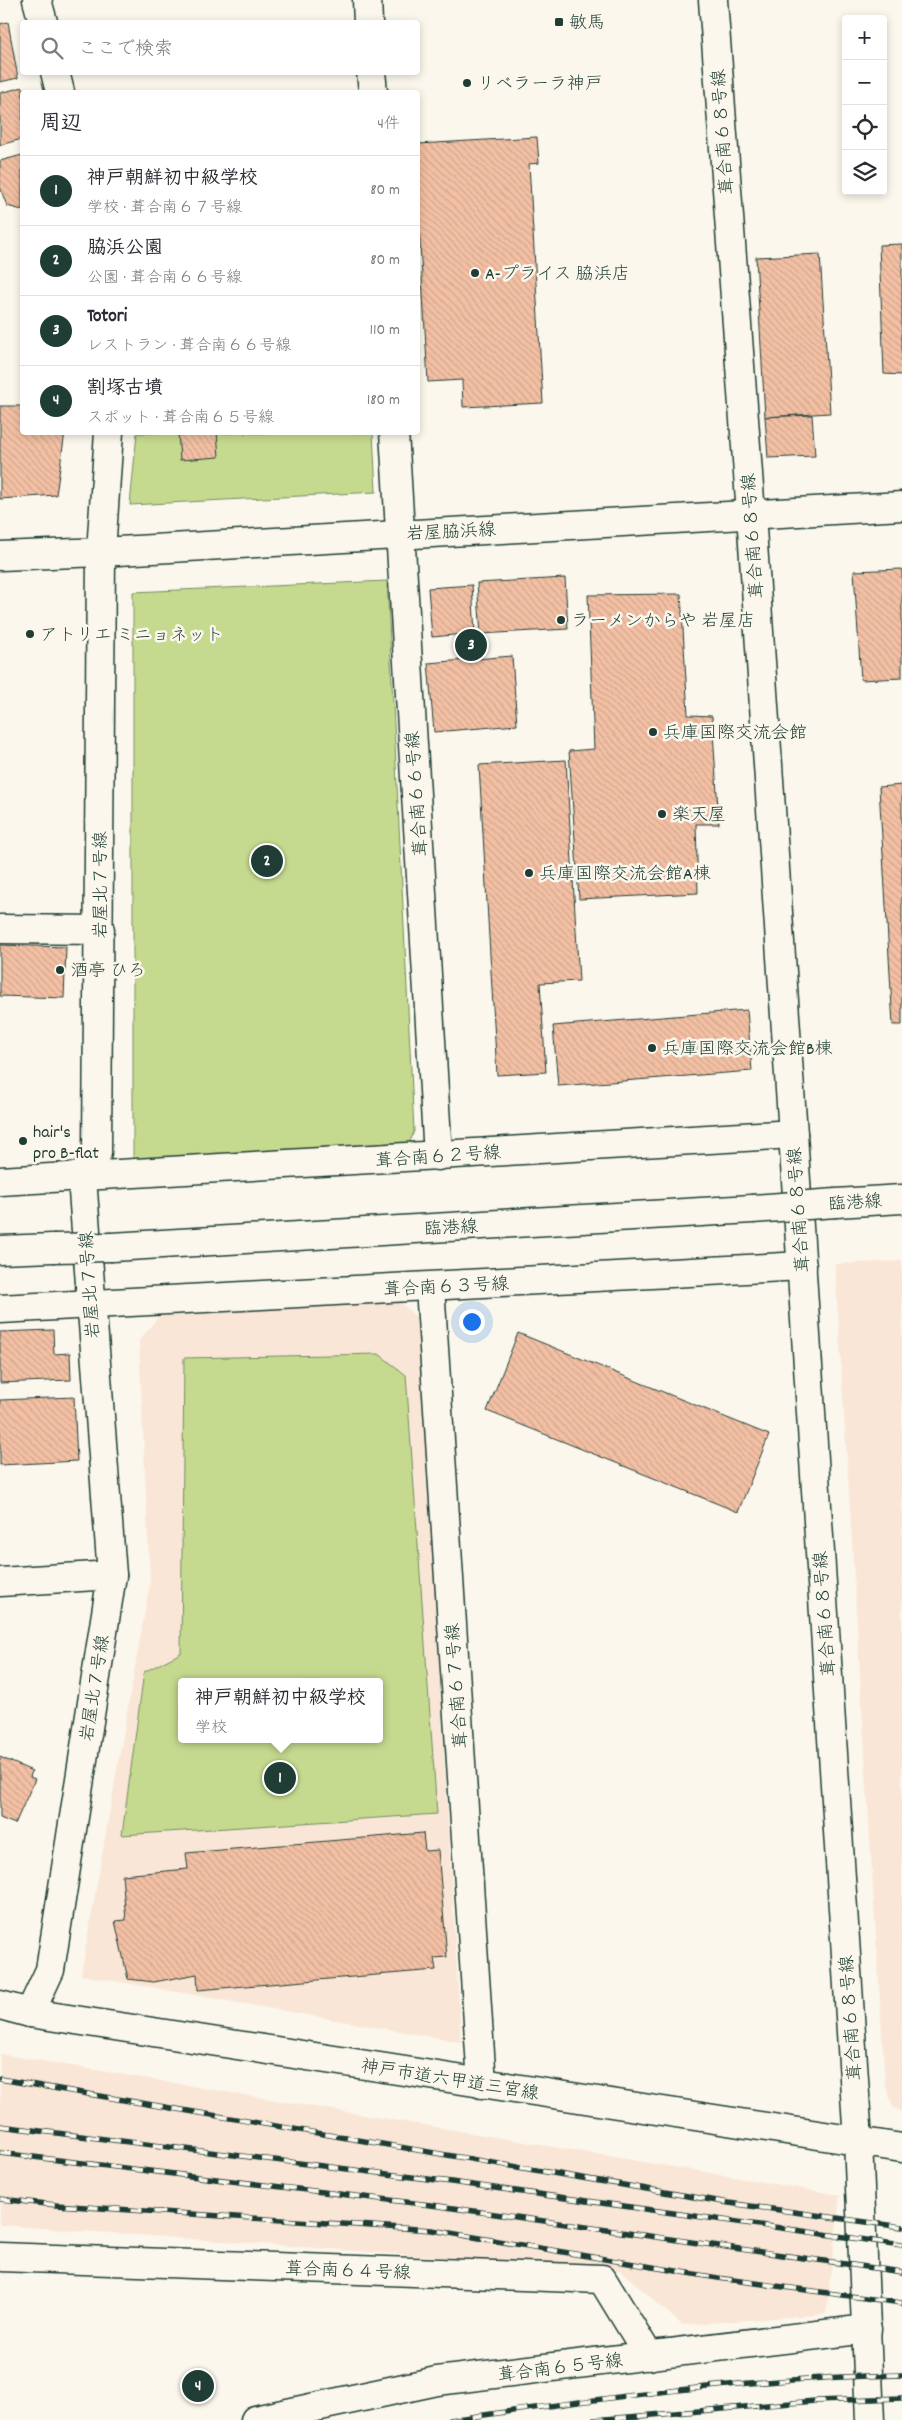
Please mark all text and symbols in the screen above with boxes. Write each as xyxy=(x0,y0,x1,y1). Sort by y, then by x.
place label: 敏馬 xyxy=(569,12,605,37)
map controls xyxy=(842,15,887,195)
button: + xyxy=(842,15,887,60)
marker: 敏馬 xyxy=(553,16,565,28)
search box xyxy=(20,20,420,75)
icon: search xyxy=(38,34,66,62)
text: ここで検索 xyxy=(78,37,173,64)
button: − xyxy=(842,60,887,105)
street label: 葺合南６８号線 xyxy=(708,68,741,196)
place label: リベラーラ神戸 xyxy=(477,73,603,98)
marker: リベラーラ神戸 xyxy=(461,77,473,89)
button: locate xyxy=(842,105,887,150)
text: 周辺 xyxy=(40,110,82,140)
text: 4件 xyxy=(377,113,400,136)
button: layers xyxy=(842,150,887,195)
text: 神戸朝鮮初中級学校 xyxy=(87,166,258,193)
text: 1 xyxy=(54,179,58,202)
text: 80 m xyxy=(370,179,400,202)
text: 学校 · 葺合南６７号線 xyxy=(87,197,242,220)
text: 脇浜公園 xyxy=(87,236,163,263)
text: 2 xyxy=(53,249,60,272)
text: 80 m xyxy=(370,249,400,272)
place label: A-プライス 脇浜店 xyxy=(485,263,630,288)
text: 公園 · 葺合南６６号線 xyxy=(87,267,242,290)
marker: A-プライス 脇浜店 xyxy=(469,267,481,279)
text: Totori xyxy=(87,304,127,331)
text: 3 xyxy=(52,319,60,342)
text: 110 m xyxy=(370,319,400,342)
text: レストラン · 葺合南６６号線 xyxy=(87,335,291,358)
text: 割塚古墳 xyxy=(87,376,163,403)
text: 4 xyxy=(53,389,59,412)
text: 180 m xyxy=(367,389,400,412)
text: スポット · 葺合南６５号線 xyxy=(87,407,274,430)
street label: 葺合南６８号線 xyxy=(738,472,771,600)
street label: 岩屋脇浜線 xyxy=(406,519,497,548)
place label: ラーメンからや 岩屋店 xyxy=(571,610,755,635)
marker: ラーメンからや 岩屋店 xyxy=(555,614,567,626)
place label: アトリエ ミニョネット xyxy=(40,624,223,649)
pin: 3 xyxy=(455,626,487,664)
marker: アトリエ ミニョネット xyxy=(24,628,36,640)
place label: 兵庫国際交流会館 xyxy=(663,722,807,747)
marker: 兵庫国際交流会館 xyxy=(647,726,659,738)
street label: 葺合南６６号線 xyxy=(402,730,435,858)
place label: 楽天屋 xyxy=(672,804,726,829)
marker: 楽天屋 xyxy=(656,808,668,820)
street label: 岩屋北７号線 xyxy=(90,831,115,939)
pin: 2 xyxy=(251,842,283,880)
place label: 兵庫国際交流会館A棟 xyxy=(539,863,711,888)
marker: 兵庫国際交流会館A棟 xyxy=(523,867,535,879)
place label: 酒亭 ひろ xyxy=(70,960,146,985)
marker: 酒亭 ひろ xyxy=(54,964,66,976)
place label: 兵庫国際交流会館B棟 xyxy=(662,1038,833,1063)
marker: 兵庫国際交流会館B棟 xyxy=(646,1042,658,1054)
place label: hair's pro B-flat xyxy=(33,1121,99,1167)
marker: hair's pro B-flat xyxy=(17,1135,29,1147)
street label: 葺合南６２号線 xyxy=(374,1142,502,1175)
street label: 葺合南６８号線 xyxy=(784,1146,817,1274)
street label: 臨港線 xyxy=(827,1190,883,1219)
street label: 臨港線 xyxy=(424,1216,479,1243)
street label: 岩屋北７号線 xyxy=(75,1230,108,1340)
street label: 葺合南６３号線 xyxy=(383,1273,510,1304)
your location xyxy=(459,1309,485,1335)
street label: 葺合南６８号線 xyxy=(810,1550,843,1678)
street label: 葺合南６７号線 xyxy=(442,1622,475,1750)
street label: 岩屋北７号線 xyxy=(76,1633,117,1744)
popup xyxy=(178,1678,383,1743)
text: 神戸朝鮮初中級学校 xyxy=(195,1686,366,1713)
text: 学校 xyxy=(195,1717,227,1740)
pin: 1 xyxy=(264,1759,296,1797)
street label: 葺合南６８号線 xyxy=(836,1954,869,2082)
street label: 神戸市道六甲道三宮線 xyxy=(359,2055,540,2108)
street label: 葺合南６４号線 xyxy=(285,2258,411,2287)
street label: 葺合南６５号線 xyxy=(496,2349,624,2390)
pin: 4 xyxy=(182,2367,214,2405)

